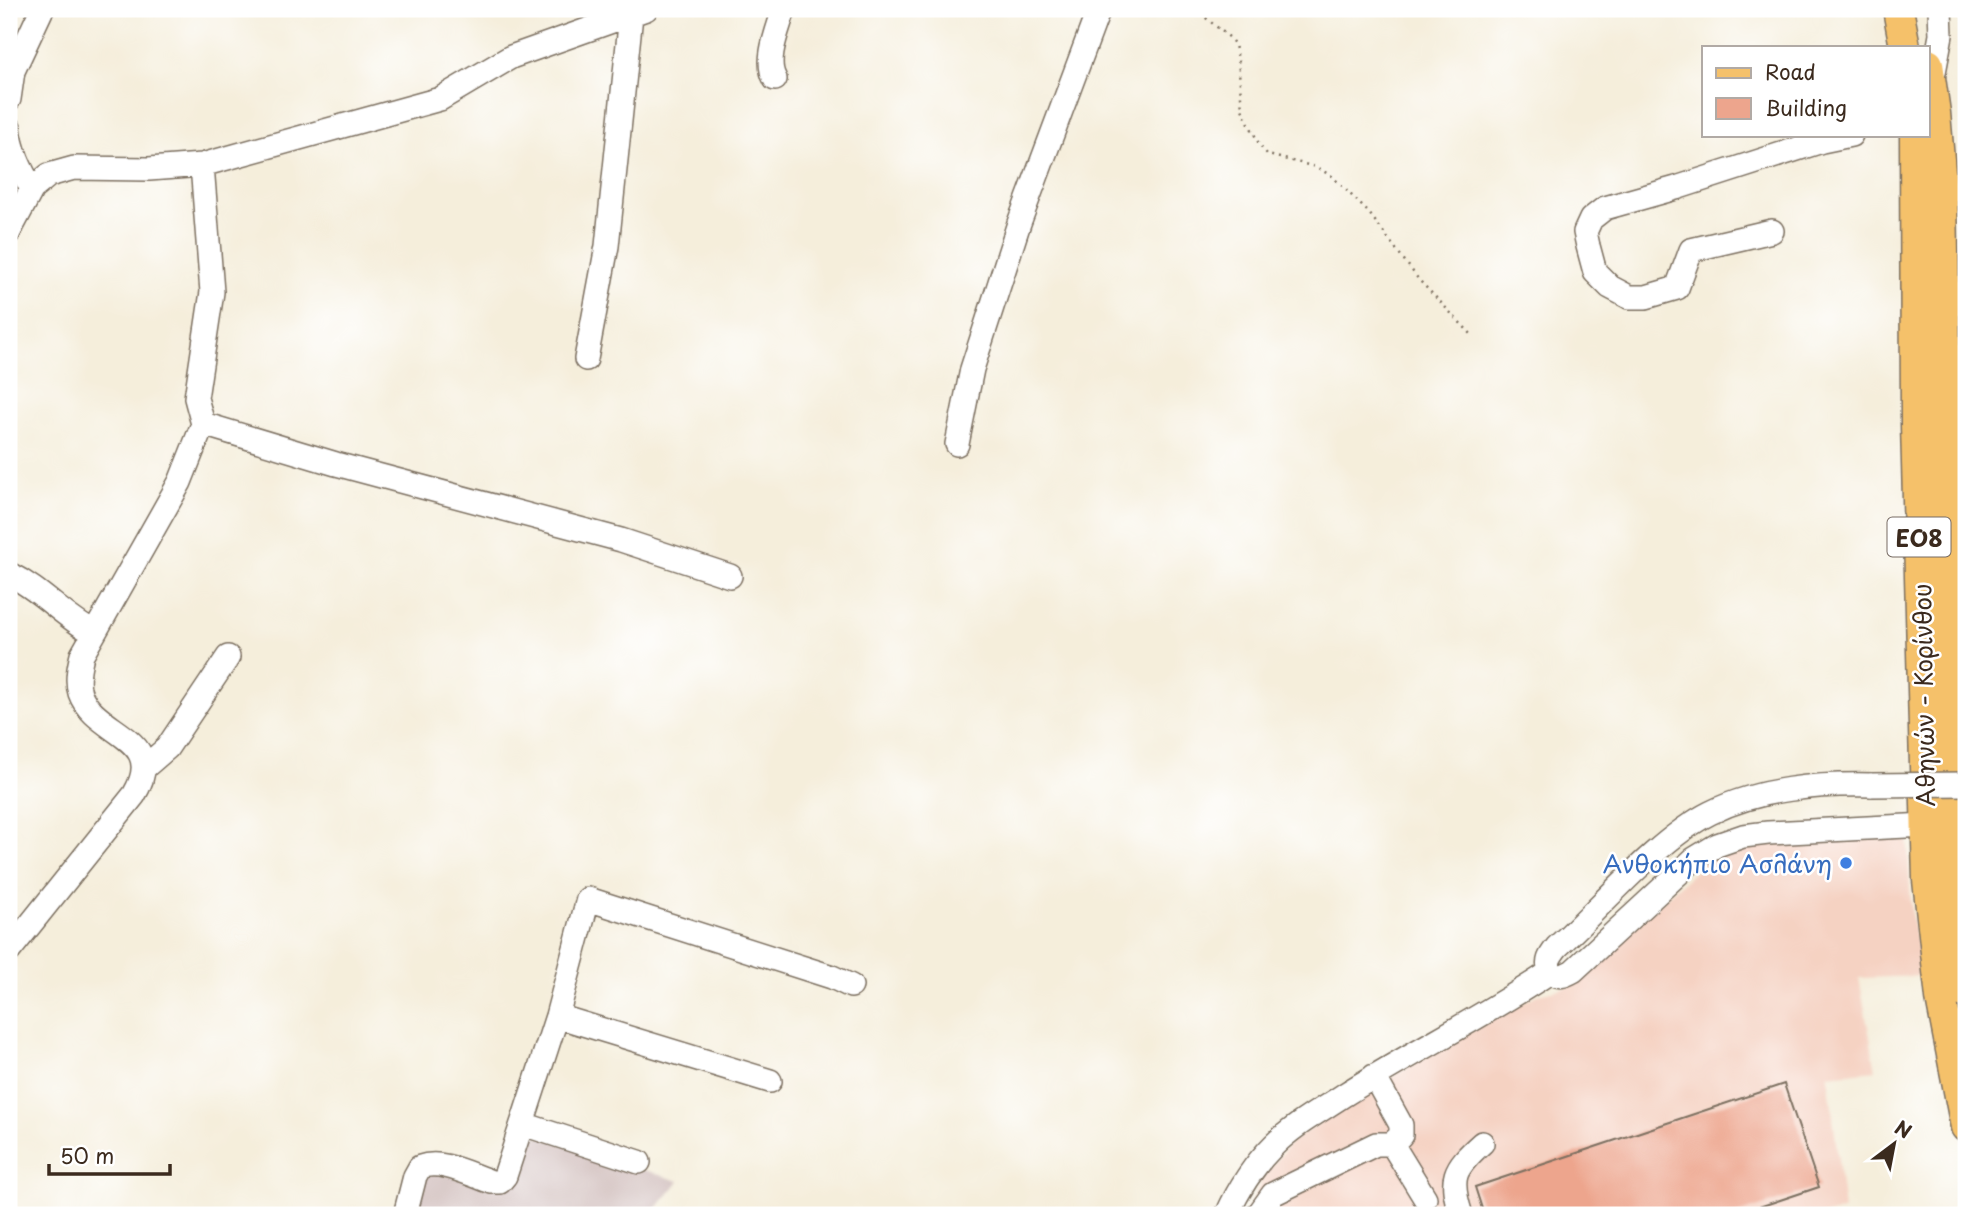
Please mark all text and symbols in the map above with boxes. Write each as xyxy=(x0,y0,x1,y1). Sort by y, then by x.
legend xyxy=(1702,46,1930,136)
text: Road xyxy=(1765,55,1816,87)
text: Building xyxy=(1765,91,1847,123)
road number: ΕΟ8 xyxy=(1888,517,1951,556)
street label: Αθηνών - Κορίνθου xyxy=(1903,583,1943,807)
place label: Ανθοκήπιο Ασλάνη xyxy=(1603,845,1832,881)
marker: Ανθοκήπιο Ασλάνη xyxy=(1838,855,1854,871)
north arrow xyxy=(1860,1108,1930,1178)
text: N xyxy=(1890,1113,1917,1145)
scale bar xyxy=(49,1133,170,1177)
text: 50 m xyxy=(60,1139,114,1171)

